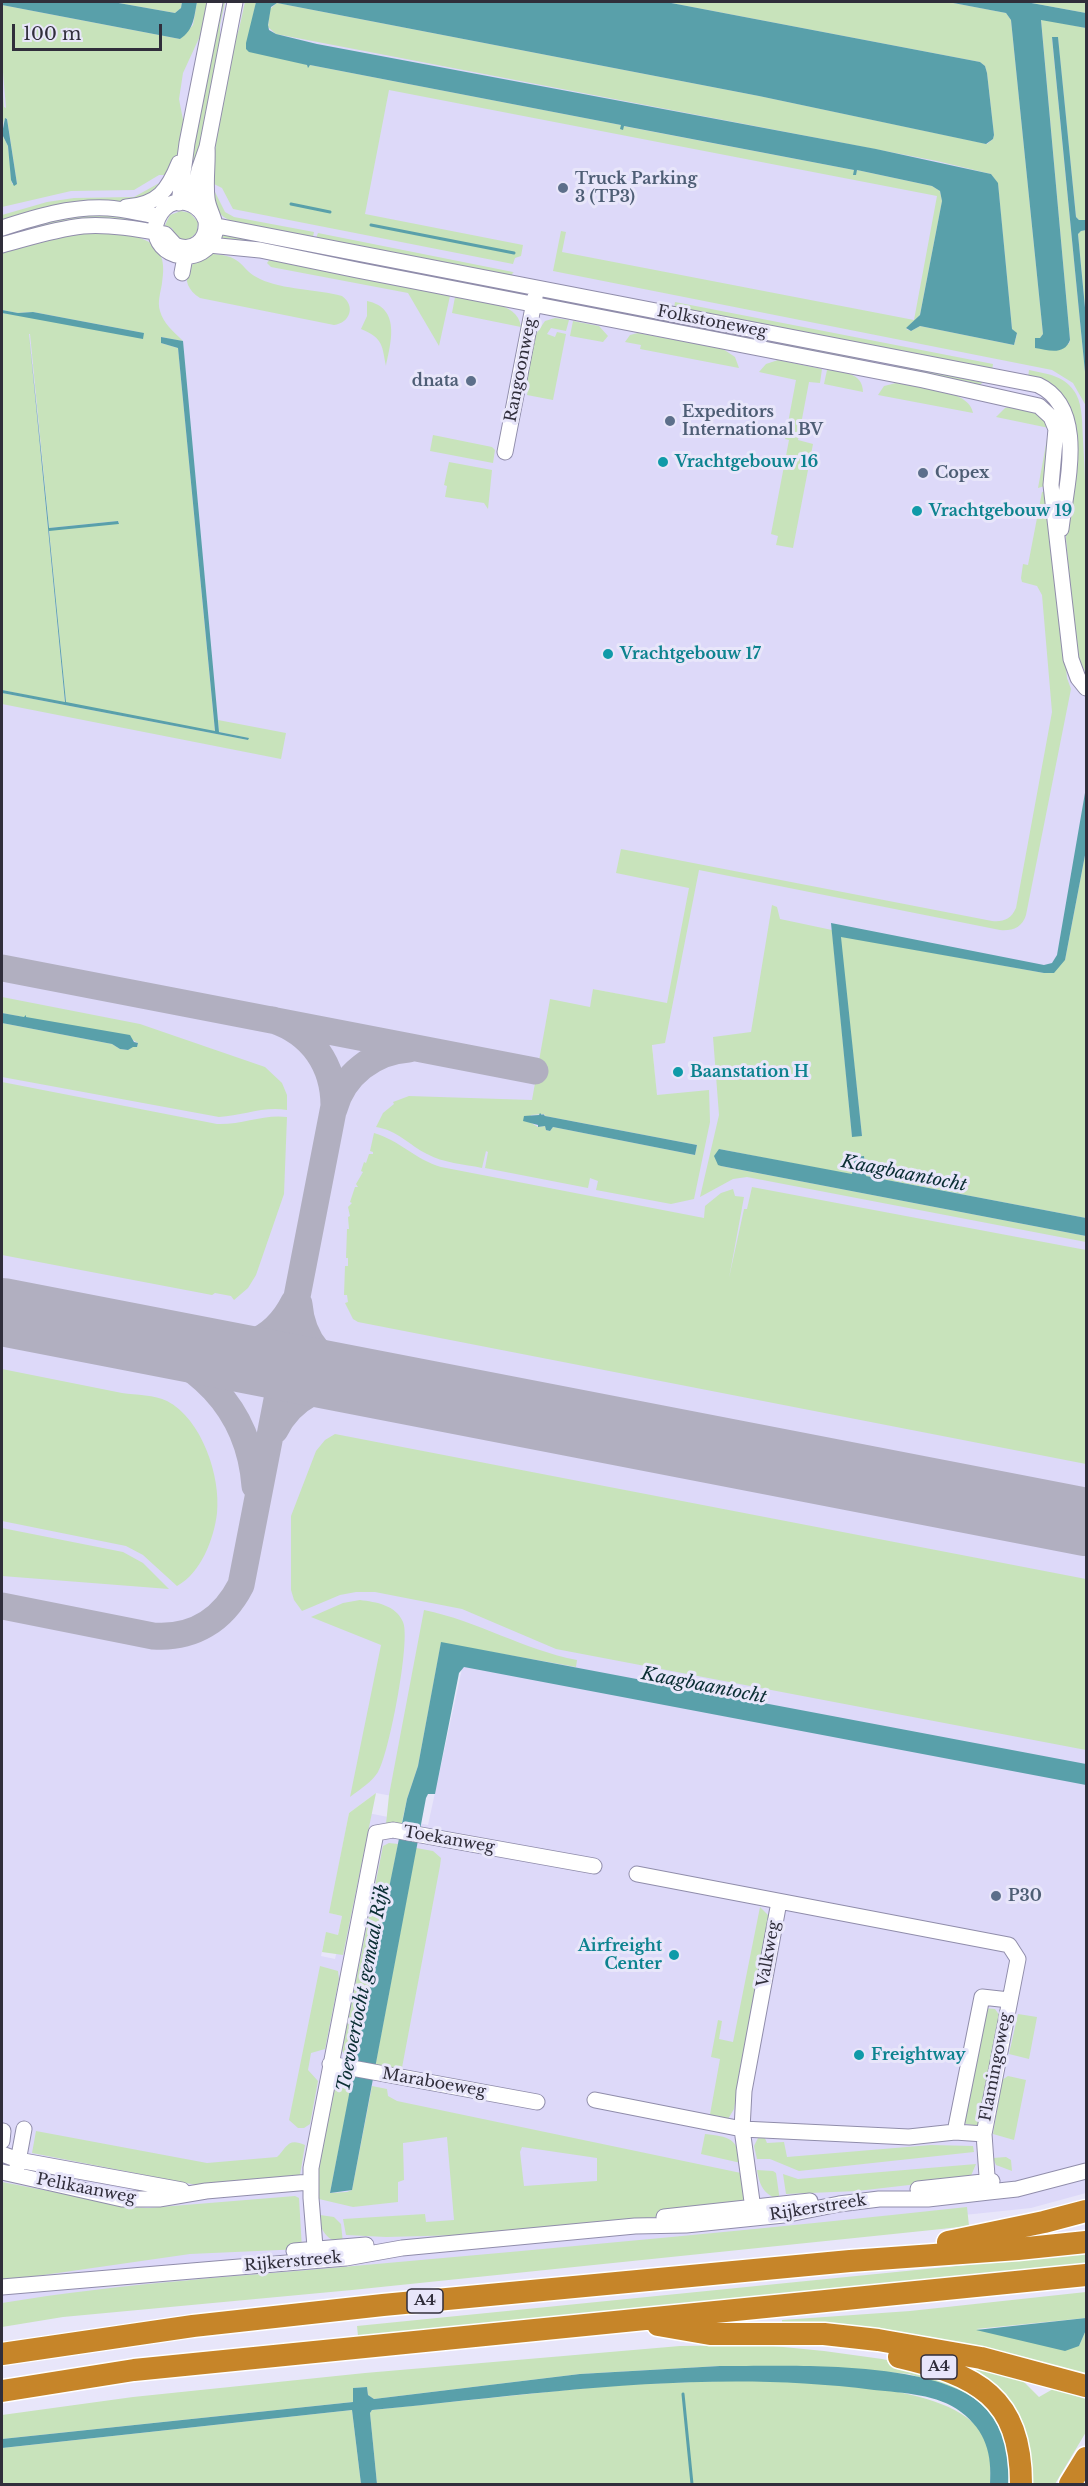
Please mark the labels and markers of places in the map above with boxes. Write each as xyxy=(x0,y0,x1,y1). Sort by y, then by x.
place label: Truck Parking 3 (TP3) xyxy=(575,169,697,207)
marker: Truck Parking 3 (TP3) xyxy=(556,181,570,195)
place label: dnata xyxy=(412,371,459,391)
marker: dnata xyxy=(464,374,478,388)
place label: Expeditors International BV xyxy=(682,402,823,440)
marker: Expeditors International BV xyxy=(663,414,677,428)
place label: Vrachtgebouw 16 xyxy=(675,452,818,472)
marker: Vrachtgebouw 16 xyxy=(656,455,670,469)
place label: Copex xyxy=(935,463,989,483)
marker: Copex xyxy=(916,466,930,480)
place label: Vrachtgebouw 19 xyxy=(929,501,1072,521)
marker: Vrachtgebouw 19 xyxy=(910,504,924,518)
place label: Vrachtgebouw 17 xyxy=(620,644,761,664)
marker: Vrachtgebouw 17 xyxy=(601,647,615,661)
place label: Baanstation H xyxy=(690,1062,809,1082)
marker: Baanstation H xyxy=(671,1065,685,1079)
place label: P30 xyxy=(1008,1886,1042,1906)
marker: P30 xyxy=(989,1889,1003,1903)
place label: Airfreight Center xyxy=(578,1936,662,1974)
marker: Airfreight Center xyxy=(667,1948,681,1962)
place label: Freightway xyxy=(871,2045,966,2065)
marker: Freightway xyxy=(852,2048,866,2062)

